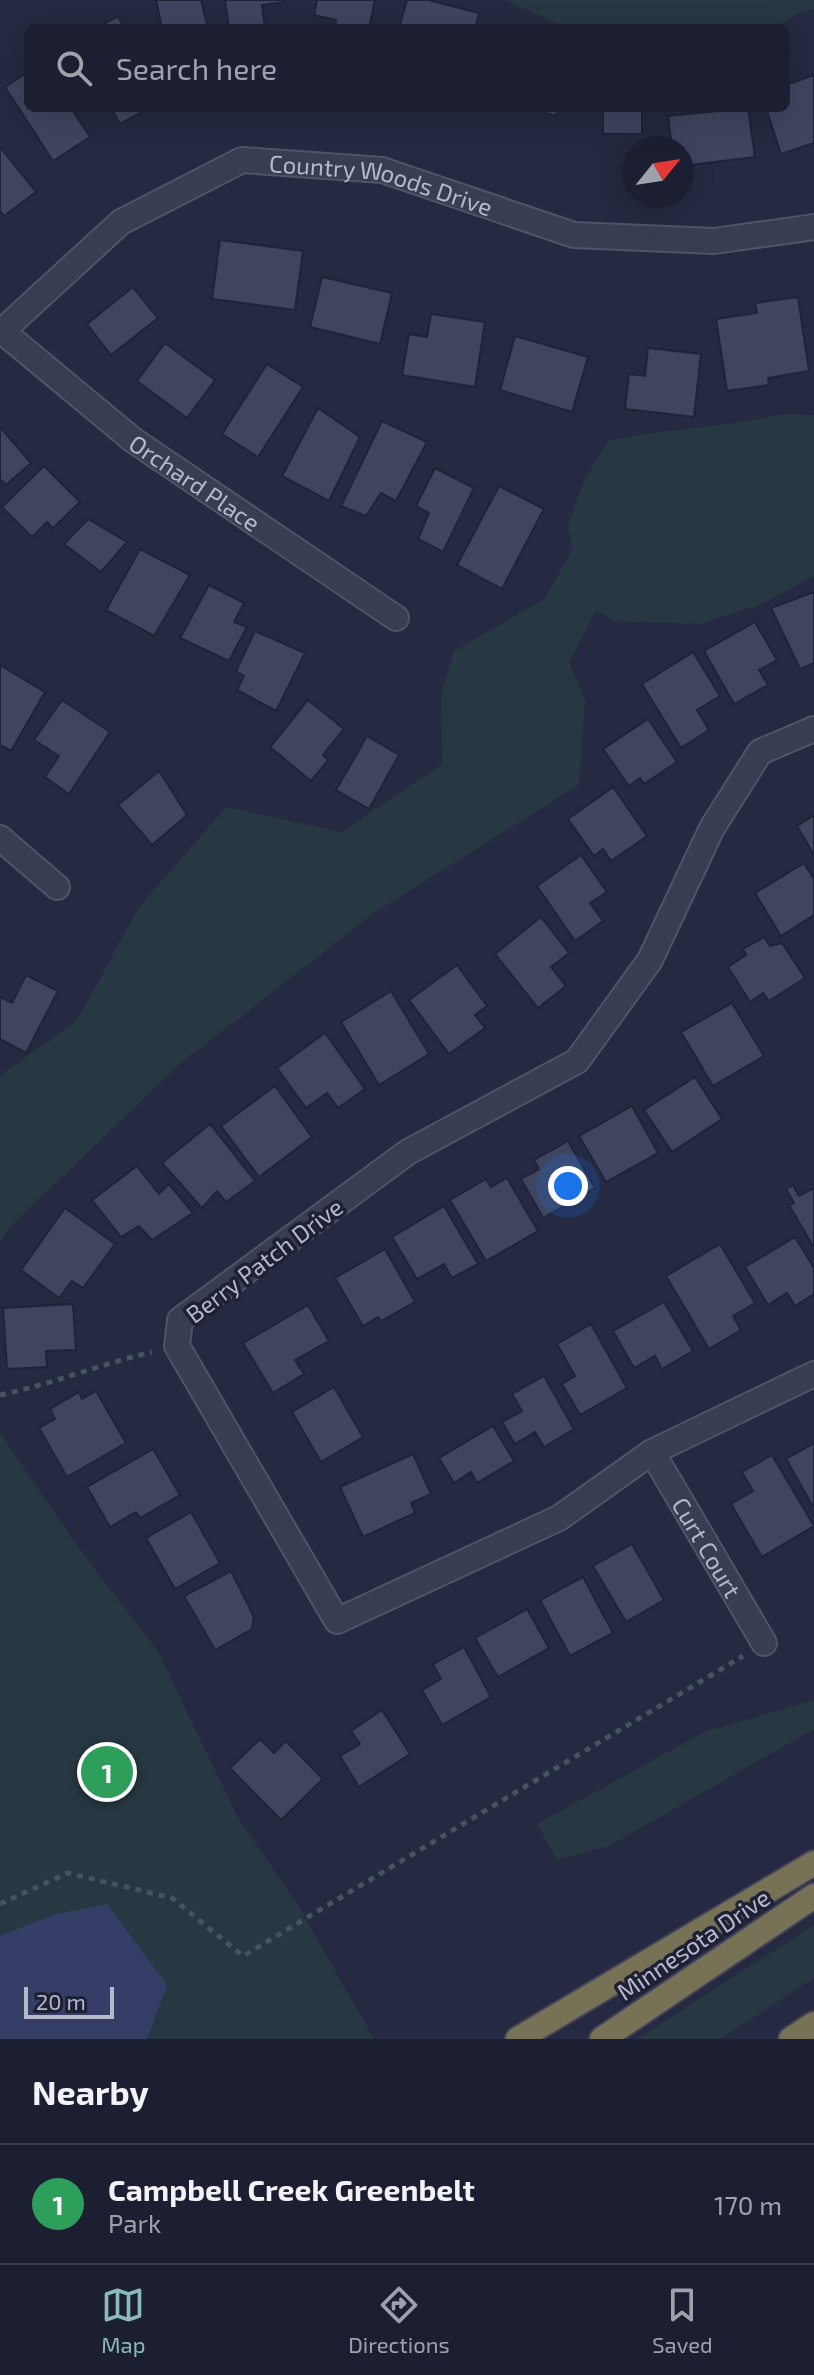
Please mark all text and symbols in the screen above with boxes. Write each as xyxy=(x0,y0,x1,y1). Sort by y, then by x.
search box xyxy=(24,24,790,112)
icon: search xyxy=(52,46,96,90)
text: Search here xyxy=(116,50,277,86)
north arrow xyxy=(622,136,694,208)
street label: Country Woods Drive xyxy=(268,147,496,221)
street label: Orchard Place xyxy=(124,428,266,537)
your location xyxy=(548,1166,588,1206)
street label: Berry Patch Drive xyxy=(180,1192,348,1328)
street label: Curt Court xyxy=(667,1492,748,1602)
pin: 1 xyxy=(81,1742,133,1802)
street label: Minnesota Drive xyxy=(611,1882,775,2006)
scale bar xyxy=(24,1983,114,2019)
text: 20 m xyxy=(36,1988,86,2014)
text: Nearby xyxy=(32,2071,149,2112)
text: Campbell Creek Greenbelt xyxy=(108,2171,475,2207)
text: 1 xyxy=(52,2189,64,2220)
text: 170 m xyxy=(714,2189,782,2220)
text: Park xyxy=(108,2207,161,2238)
tab: Map xyxy=(101,2283,145,2357)
tab: Directions xyxy=(348,2283,450,2357)
tab: Saved xyxy=(652,2283,713,2357)

